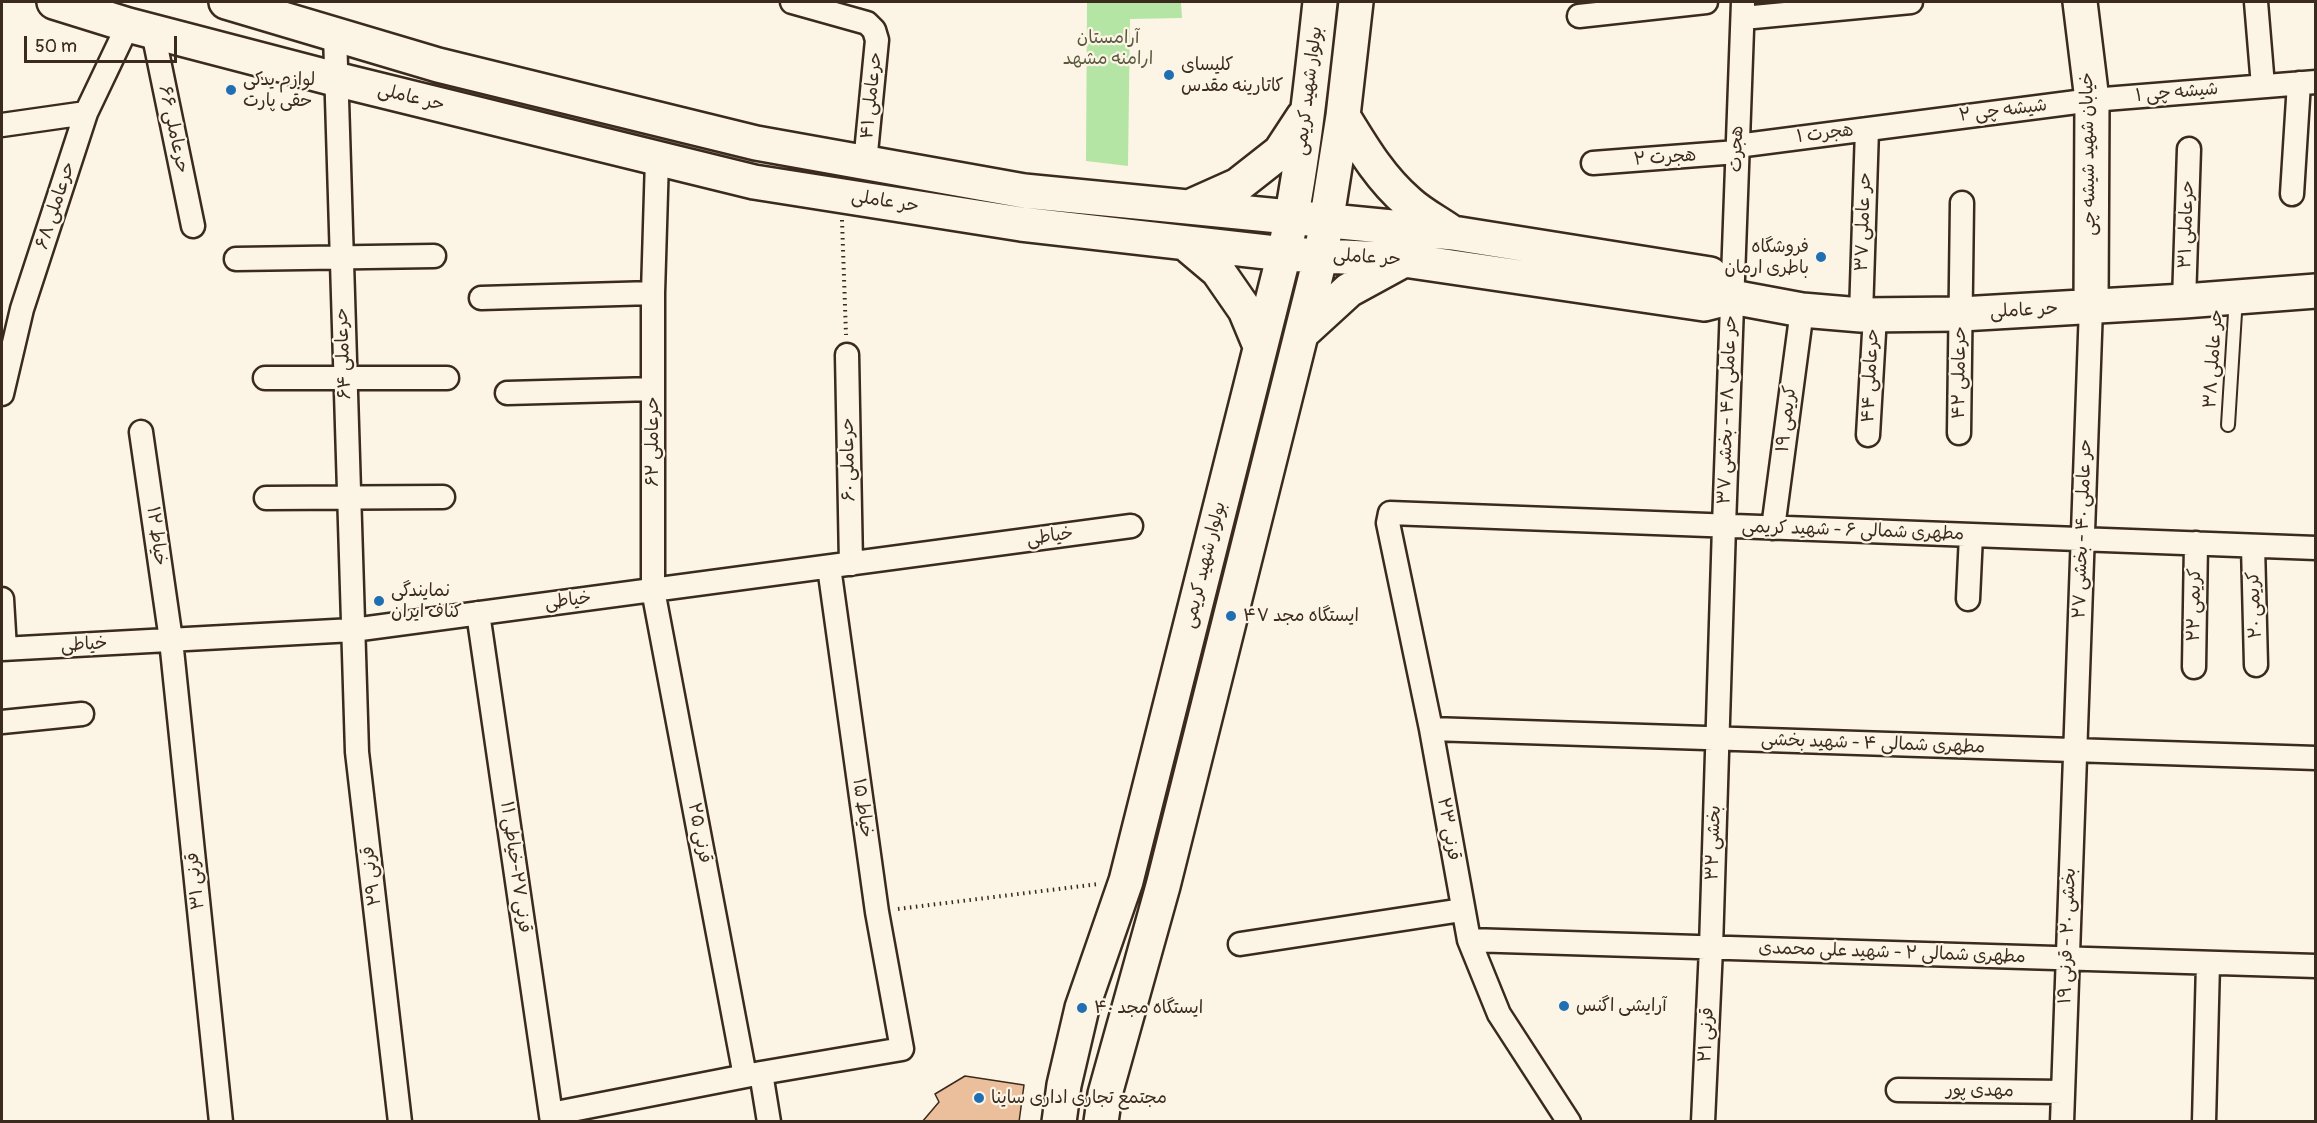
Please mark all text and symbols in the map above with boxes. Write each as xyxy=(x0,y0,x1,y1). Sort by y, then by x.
scale bar xyxy=(27,24,180,62)
street label: بولوار شهید کریمی xyxy=(1290,25,1328,157)
park label: آرامستان ارامنه مشهد xyxy=(1063,27,1153,70)
text: 50 m xyxy=(35,35,77,58)
street label: حرعاملی ۴۱ xyxy=(857,52,887,140)
place label: کلیسای کاتارینه مقدس xyxy=(1181,54,1283,97)
marker: کلیسای کاتارینه مقدس xyxy=(1162,68,1176,82)
place label: لوازم یدکی حقی پارت xyxy=(243,69,315,112)
street label: خیابان شهید شیشه چی xyxy=(2077,72,2101,236)
street label: حر عاملی xyxy=(375,79,447,117)
street label: شیشه چی ۱ xyxy=(2135,79,2219,107)
marker: لوازم یدکی حقی پارت xyxy=(224,83,238,97)
street label: حرعاملی ۶۶ xyxy=(153,84,193,174)
street label: شیشه چی ۲ xyxy=(1958,95,2048,127)
street label: هجرت ۱ xyxy=(1795,120,1855,148)
street label: هجرت xyxy=(1725,125,1749,173)
street label: هجرت ۲ xyxy=(1633,145,1697,171)
street label: حرعاملی ۶۸ xyxy=(32,160,80,252)
street label: حر عاملی ۳۷ xyxy=(1851,172,1877,272)
street label: حرعاملی ۳۱ xyxy=(2175,181,2199,269)
street label: حر عاملی xyxy=(850,186,920,218)
place label: فروشگاه باطری ارمان xyxy=(1724,236,1809,278)
street label: حر عاملی xyxy=(1332,245,1402,271)
marker: فروشگاه باطری ارمان xyxy=(1814,250,1828,264)
street label: حر عاملی xyxy=(1989,298,2059,324)
street label: حرعاملی ۶۴ xyxy=(332,308,356,400)
street label: حر عاملی ۳۸ xyxy=(2200,309,2228,409)
street label: حر عاملی ۴۸ - بخشی ۳۷ xyxy=(1714,315,1742,505)
street label: حرعاملی ۴۲ xyxy=(1948,327,1972,419)
street label: حرعاملی ۴۴ xyxy=(1858,329,1884,423)
street label: کریمی ۱۹ xyxy=(1772,384,1802,454)
street label: حرعاملی ۶۲ xyxy=(642,397,664,487)
street label: حرعاملی ۶۰ xyxy=(837,418,861,502)
street label: حر عاملی ۴۰ - بخشی ۲۷ xyxy=(2069,439,2097,619)
street label: بولوار شهید کریمی xyxy=(1179,499,1231,631)
street label: خیاط ۱۲ xyxy=(141,505,171,567)
street label: مطهری شمالی ۶ - شهید کریمی xyxy=(1741,516,1965,546)
street label: خیاطی xyxy=(1025,523,1075,551)
street label: کریمی ۲۲ xyxy=(2184,568,2206,642)
street label: کریمی ۲۰ xyxy=(2243,571,2267,639)
place label: نمایندگی کناف ایران xyxy=(391,580,462,622)
street label: خیاطی xyxy=(544,587,592,615)
marker: نمایندگی کناف ایران xyxy=(372,594,386,608)
place label: ایستگاه مجد ۴۷ xyxy=(1243,605,1359,627)
marker: ایستگاه مجد ۴۷ xyxy=(1224,609,1238,623)
street label: خیاطی xyxy=(60,633,108,657)
street label: مطهری شمالی ۴ - شهید بخشی xyxy=(1761,729,1985,759)
street label: خیاط ۱۵ xyxy=(847,777,877,839)
street label: قرنی ۲۳ xyxy=(1432,796,1464,862)
street label: قرنی ۲۷-خیاطی ۱۱ xyxy=(495,800,535,934)
street label: قرنی ۲۵ xyxy=(683,801,715,865)
street label: بخشی ۳۲ xyxy=(1702,805,1726,881)
street label: قرنی ۲۹ xyxy=(358,845,386,907)
street label: قرنی ۳۱ xyxy=(182,851,210,911)
street label: بخشی ۲۰ - قرنی ۱۹ xyxy=(2055,868,2081,1004)
street label: مطهری شمالی ۲ - شهید علی محمدی xyxy=(1758,938,2026,968)
place label: آرایشی اگنس xyxy=(1576,995,1667,1017)
place label: ایستگاه مجد ۴۰ xyxy=(1094,997,1203,1019)
marker: آرایشی اگنس xyxy=(1557,999,1571,1013)
marker: ایستگاه مجد ۴۰ xyxy=(1075,1001,1089,1015)
street label: قرنی ۲۱ xyxy=(1695,1007,1719,1063)
street label: مهدی پور xyxy=(1946,1080,2014,1102)
place label: مجتمع تجاری اداری ساینا xyxy=(991,1087,1167,1109)
marker: مجتمع تجاری اداری ساینا xyxy=(972,1091,986,1105)

